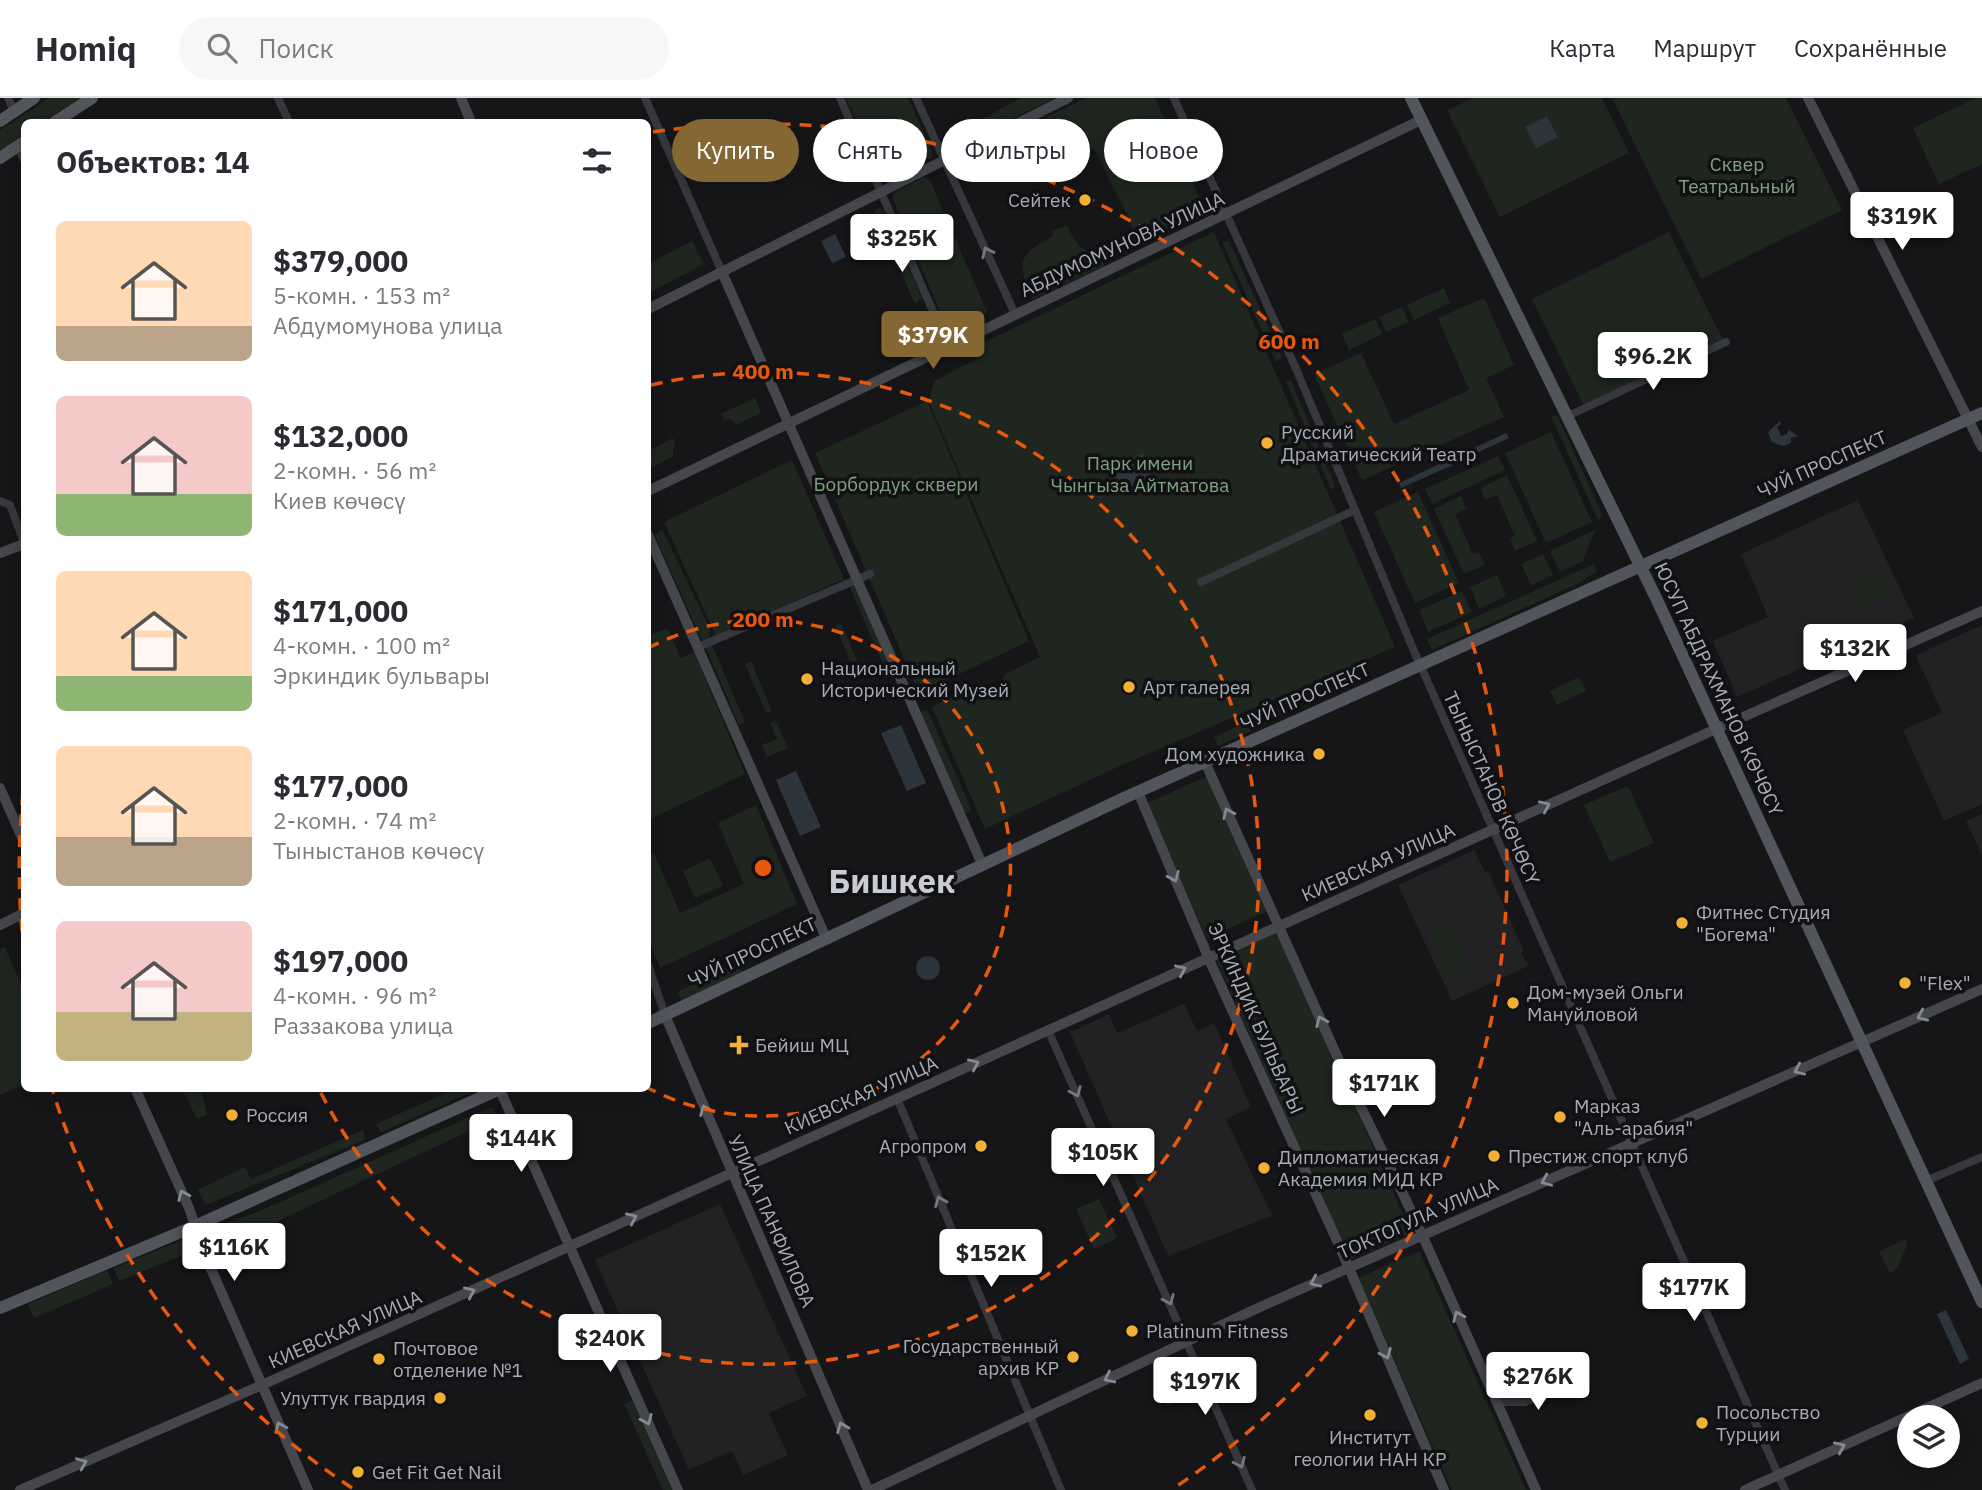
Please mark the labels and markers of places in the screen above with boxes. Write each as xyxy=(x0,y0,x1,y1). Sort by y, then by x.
place label: Сейтек xyxy=(1008,188,1071,212)
marker: Сейтек xyxy=(1077,192,1093,208)
pin: $319K xyxy=(1853,192,1951,252)
pin: $325K xyxy=(853,214,951,274)
pin: $379K xyxy=(884,312,982,371)
pin: $96.2K xyxy=(1596,332,1710,392)
place label: Русский Драматический Театр xyxy=(1281,420,1476,466)
marker: Русский Драматический Театр xyxy=(1259,435,1275,451)
pin: $132K xyxy=(1806,624,1904,684)
place label: Национальный Исторический Музей xyxy=(821,656,1009,702)
marker: Национальный Исторический Музей xyxy=(799,671,815,687)
place label: Арт галерея xyxy=(1143,675,1251,699)
marker: Арт галерея xyxy=(1121,679,1137,695)
place label: Дом художника xyxy=(1165,742,1305,766)
marker: Дом художника xyxy=(1311,746,1327,762)
centre of rings xyxy=(751,856,775,880)
place label: Фитнес Студия "Богема" xyxy=(1696,900,1831,946)
marker: Фитнес Студия "Богема" xyxy=(1674,915,1690,931)
place label: "Flex" xyxy=(1919,971,1971,995)
marker: "Flex" xyxy=(1897,975,1913,991)
place label: Дом-музей Ольги Мануйловой xyxy=(1527,980,1684,1026)
marker: Дом-музей Ольги Мануйловой xyxy=(1505,995,1521,1011)
place label: Бейиш МЦ xyxy=(755,1033,849,1057)
marker: Бейиш МЦ xyxy=(729,1035,749,1055)
pin: $171K xyxy=(1335,1060,1433,1119)
place label: Марказ "Аль-арабия" xyxy=(1574,1094,1693,1140)
place label: Россия xyxy=(246,1103,308,1127)
marker: Россия xyxy=(224,1107,240,1123)
marker: Марказ "Аль-арабия" xyxy=(1552,1109,1568,1125)
pin: $144K xyxy=(472,1114,570,1174)
pin: $105K xyxy=(1054,1128,1152,1188)
place label: Агропром xyxy=(879,1134,967,1158)
marker: Агропром xyxy=(973,1138,989,1154)
place label: Престиж спорт клуб xyxy=(1508,1144,1688,1168)
place label: Дипломатическая Академия МИД КР xyxy=(1278,1145,1443,1191)
marker: Престиж спорт клуб xyxy=(1486,1148,1502,1164)
marker: Дипломатическая Академия МИД КР xyxy=(1256,1160,1272,1176)
pin: $116K xyxy=(185,1224,283,1283)
pin: $152K xyxy=(942,1230,1040,1289)
pin: $177K xyxy=(1645,1264,1743,1323)
pin: $240K xyxy=(561,1314,659,1374)
place label: Platinum Fitness xyxy=(1146,1319,1289,1343)
marker: Platinum Fitness xyxy=(1124,1323,1140,1339)
place label: Государственный архив КР xyxy=(903,1334,1059,1380)
place label: Почтовое отделение №1 xyxy=(393,1336,523,1382)
marker: Государственный архив КР xyxy=(1065,1349,1081,1365)
marker: Почтовое отделение №1 xyxy=(371,1351,387,1367)
pin: $276K xyxy=(1489,1352,1587,1412)
pin: $197K xyxy=(1156,1358,1254,1417)
place label: Улуттук гвардия xyxy=(280,1386,426,1410)
marker: Улуттук гвардия xyxy=(432,1390,448,1406)
place label: Посольство Турции xyxy=(1716,1400,1820,1446)
marker: Институт геологии НАН КР xyxy=(1362,1407,1378,1423)
marker: Посольство Турции xyxy=(1694,1415,1710,1431)
place label: Институт геологии НАН КР xyxy=(1294,1425,1447,1471)
place label: Get Fit Get Nail xyxy=(372,1460,502,1484)
marker: Get Fit Get Nail xyxy=(350,1464,366,1480)

